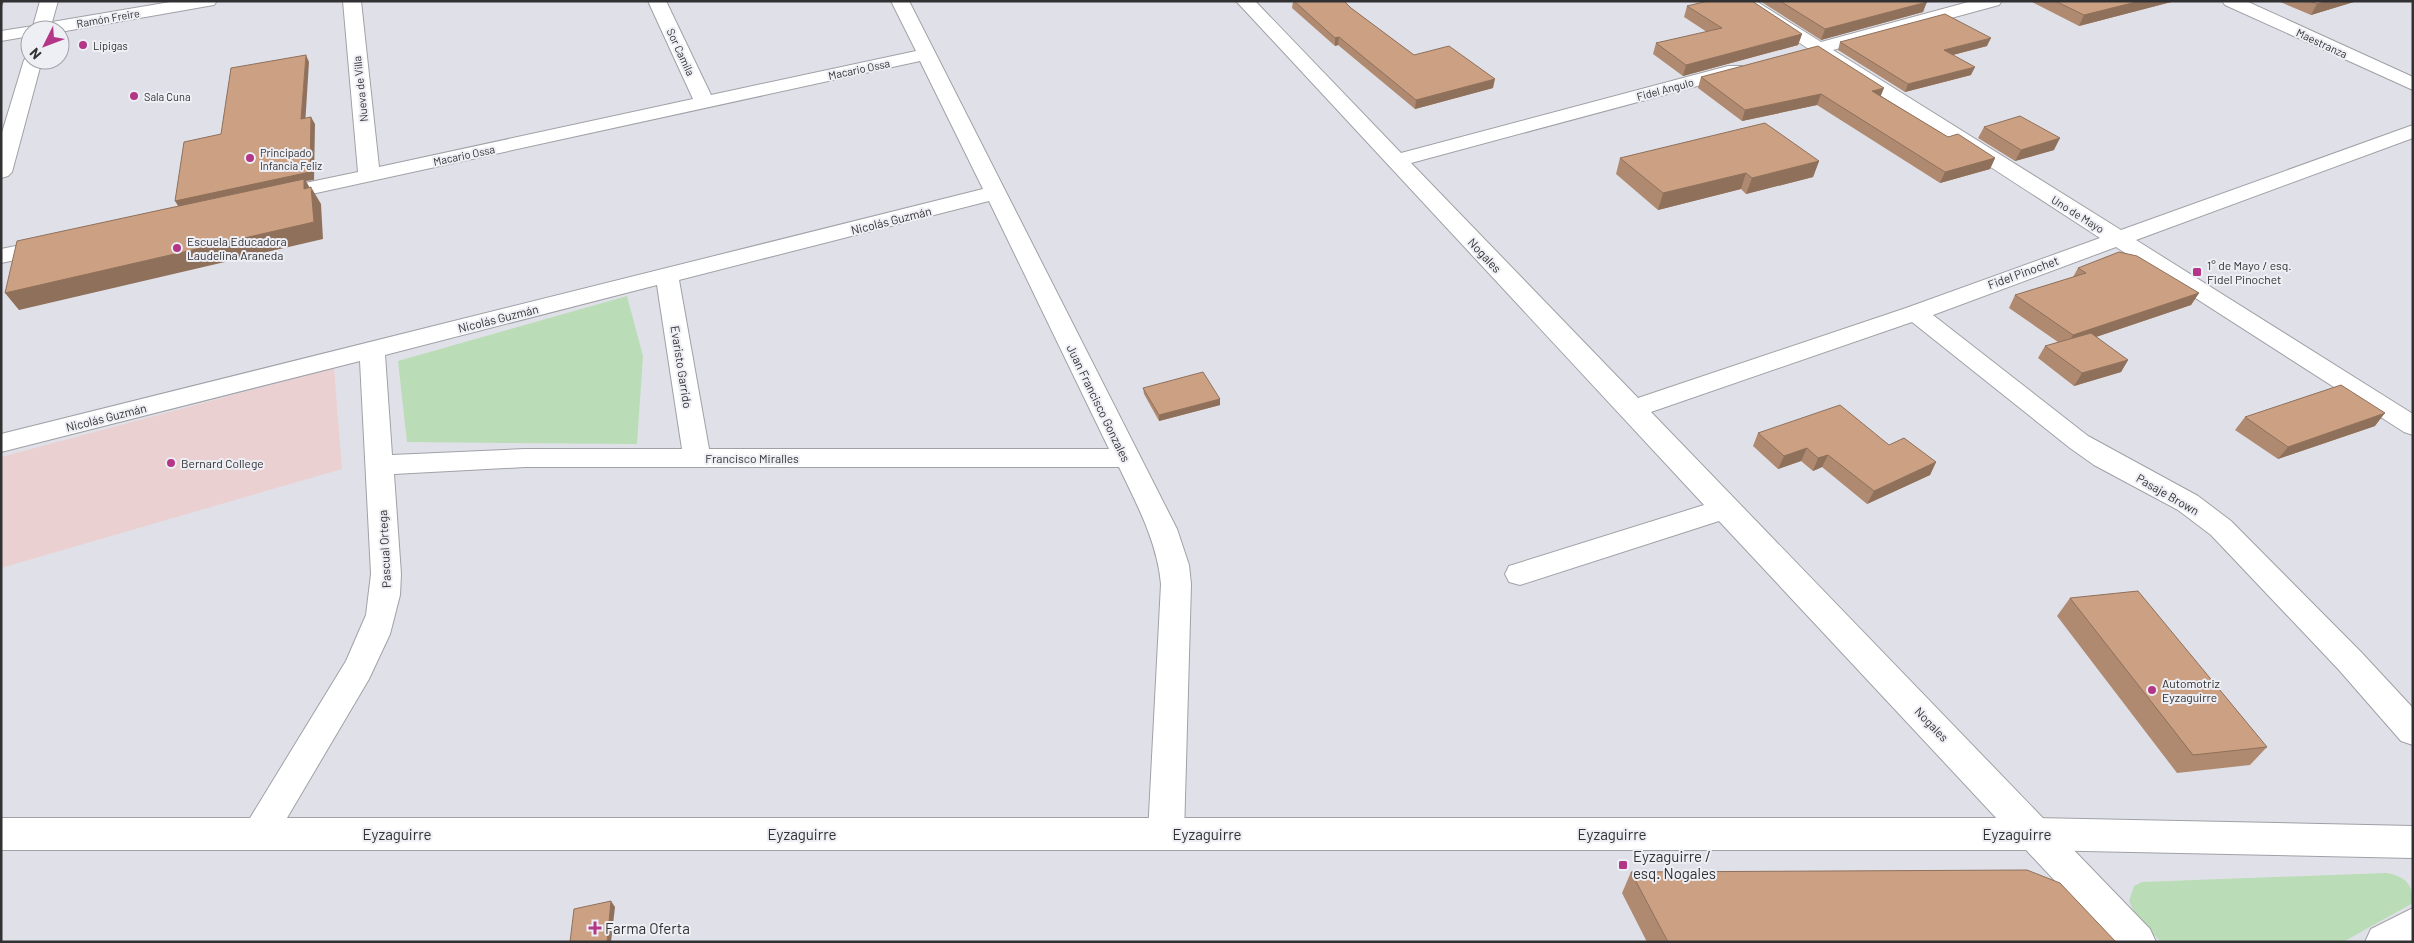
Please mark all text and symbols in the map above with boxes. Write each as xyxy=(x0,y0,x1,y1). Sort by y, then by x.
street label: Ramón Freire xyxy=(75,6,141,30)
north arrow xyxy=(20,20,70,70)
street label: Sor Camila xyxy=(664,26,698,78)
street label: Maestranza xyxy=(2295,26,2349,60)
marker: Lipigas xyxy=(77,39,89,51)
place label: Lipigas xyxy=(93,39,128,52)
text: N xyxy=(26,45,44,63)
street label: Nueva de Villa xyxy=(350,55,370,123)
street label: Macario Ossa xyxy=(827,56,891,82)
street label: Fidel Angulo xyxy=(1635,75,1695,103)
marker: Sala Cuna xyxy=(128,90,140,102)
place label: Sala Cuna xyxy=(144,90,191,103)
street label: Macario Ossa xyxy=(432,142,496,168)
place label: Principado Infancia Feliz xyxy=(260,146,322,172)
marker: Principado Infancia Feliz xyxy=(244,152,256,164)
street label: Uno de Mayo xyxy=(2049,193,2107,235)
street label: Nicolás Guzmán xyxy=(849,203,933,237)
place label: Escuela Educadora Laudelina Araneda xyxy=(187,234,287,262)
street label: Nogales xyxy=(1466,235,1505,275)
marker: Escuela Educadora Laudelina Araneda xyxy=(171,242,183,254)
street label: Fidel Pinochet xyxy=(1986,253,2060,291)
place label: 1° de Mayo / esq. Fidel Pinochet xyxy=(2207,258,2292,286)
marker: 1° de Mayo / esq. Fidel Pinochet xyxy=(2191,266,2203,278)
street label: Nicolás Guzmán xyxy=(456,301,540,335)
street label: Evaristo Garrido xyxy=(669,325,695,409)
street label: Juan Francisco Gonzales xyxy=(1064,342,1134,464)
street label: Nicolás Guzmán xyxy=(64,400,148,434)
street label: Francisco Miralles xyxy=(705,451,799,465)
place label: Bernard College xyxy=(181,456,264,470)
marker: Bernard College xyxy=(165,457,177,469)
street label: Pasaje Brown xyxy=(2134,470,2202,518)
street label: Pascual Ortega xyxy=(375,510,393,588)
place label: Automotriz Eyzaguirre xyxy=(2162,676,2220,704)
marker: Automotriz Eyzaguirre xyxy=(2146,684,2158,696)
street label: Nogales xyxy=(1912,704,1952,744)
street label: Eyzaguirre xyxy=(362,825,432,843)
street label: Eyzaguirre xyxy=(767,825,837,843)
street label: Eyzaguirre xyxy=(1172,825,1242,843)
street label: Eyzaguirre xyxy=(1577,825,1647,843)
street label: Eyzaguirre xyxy=(1982,825,2052,843)
place label: Eyzaguirre / esq. Nogales xyxy=(1633,847,1716,882)
marker: Eyzaguirre / esq. Nogales xyxy=(1617,859,1629,871)
place label: Farma Oferta xyxy=(605,919,690,937)
marker: Farma Oferta xyxy=(589,922,601,934)

